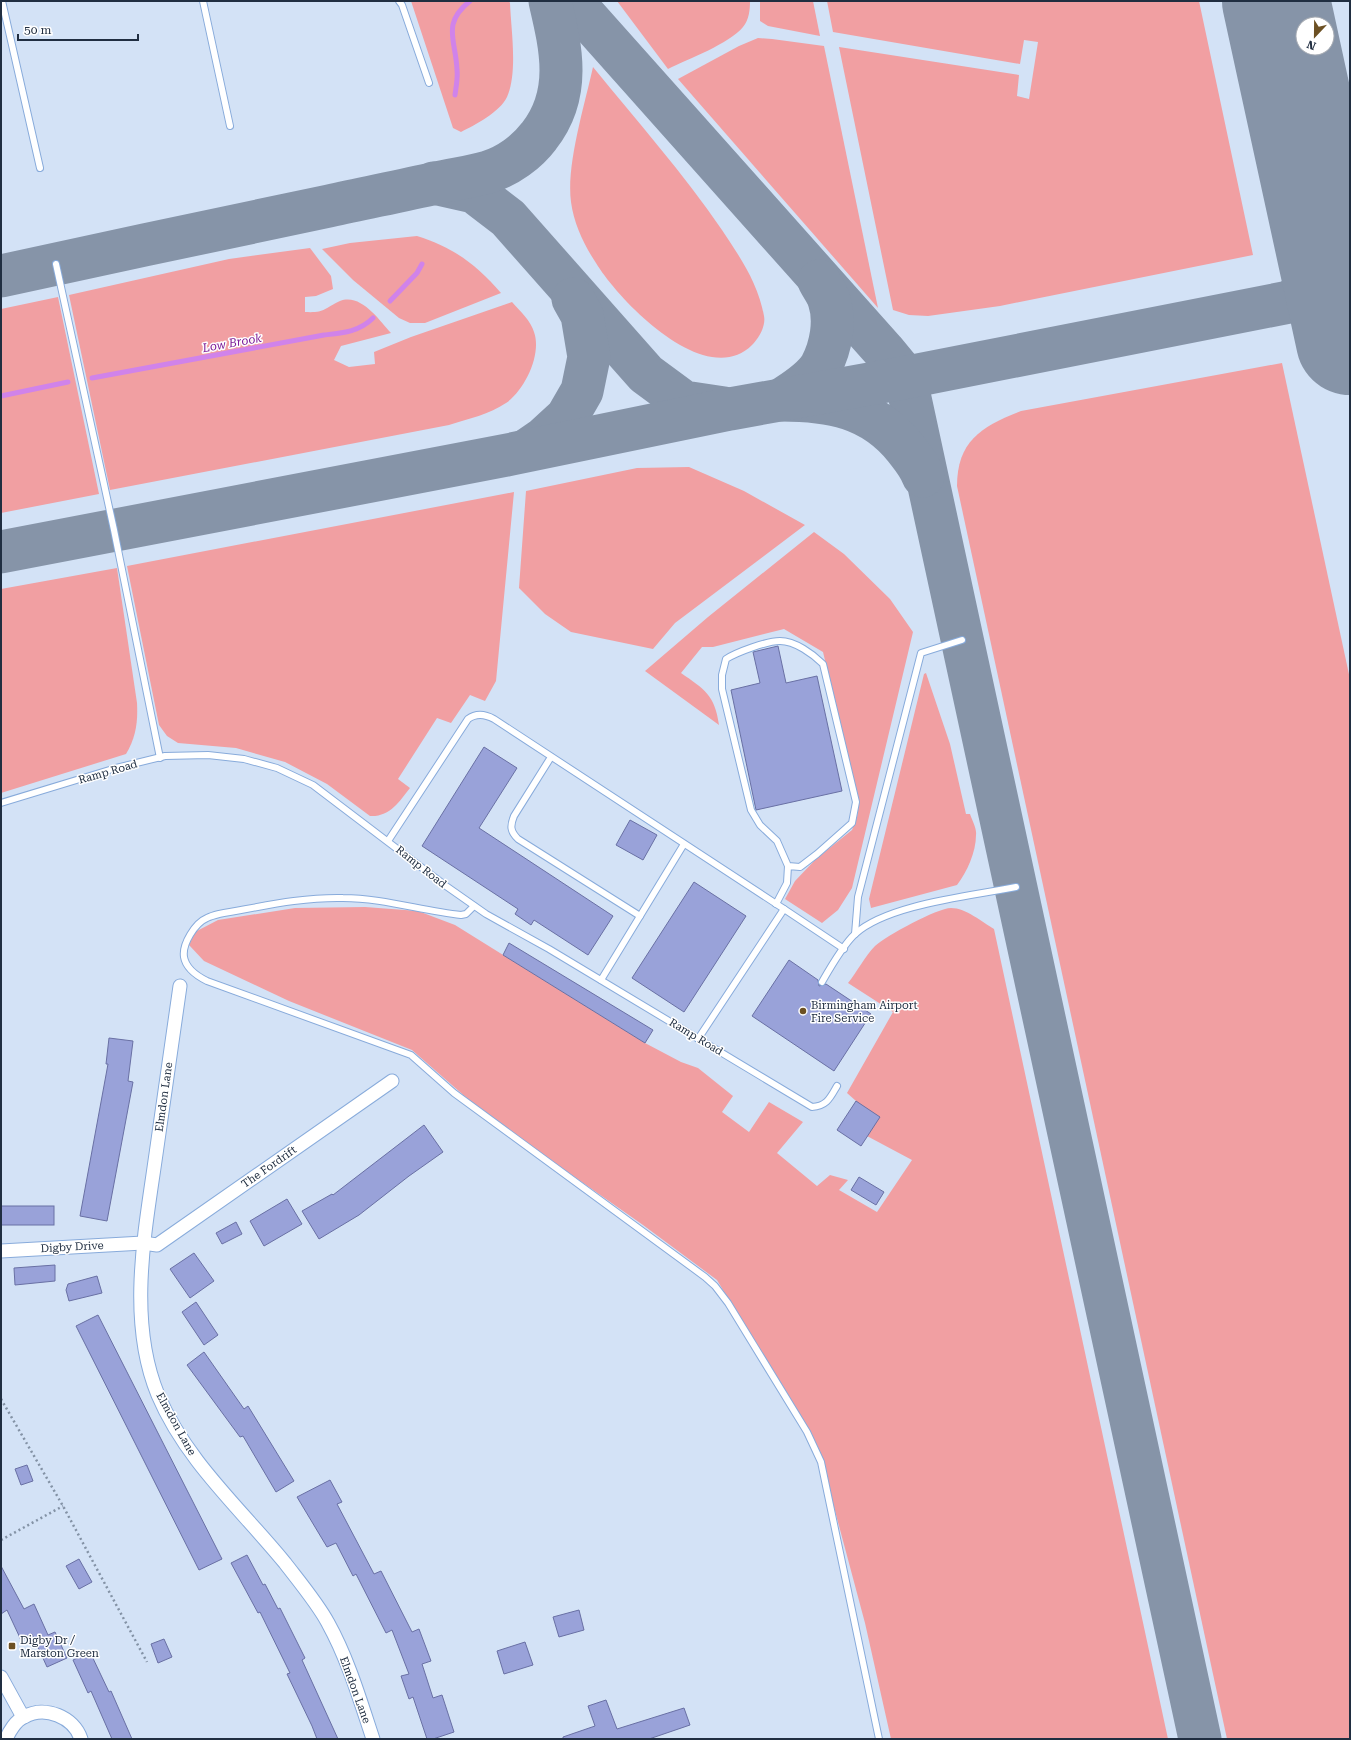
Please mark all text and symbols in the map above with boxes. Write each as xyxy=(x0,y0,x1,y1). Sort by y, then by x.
scale bar xyxy=(18,16,138,42)
north arrow xyxy=(1295,16,1335,56)
text: 50 m xyxy=(24,23,51,37)
text: N xyxy=(1305,37,1318,52)
water label: Low Brook xyxy=(200,331,263,355)
street label: Ramp Road xyxy=(77,757,139,787)
street label: Ramp Road xyxy=(393,843,449,891)
place label: Birmingham Airport Fire Service xyxy=(811,999,918,1025)
marker: Birmingham Airport Fire Service xyxy=(798,1006,808,1016)
street label: Ramp Road xyxy=(667,1016,725,1058)
street label: Elmdon Lane xyxy=(153,1061,175,1133)
street label: The Fordrift xyxy=(239,1143,299,1191)
street label: Digby Drive xyxy=(40,1239,104,1255)
street label: Elmdon Lane xyxy=(153,1390,199,1458)
place label: Digby Dr / Marston Green xyxy=(20,1634,99,1660)
marker: Digby Dr / Marston Green xyxy=(7,1641,17,1651)
street label: Elmdon Lane xyxy=(337,1655,373,1725)

